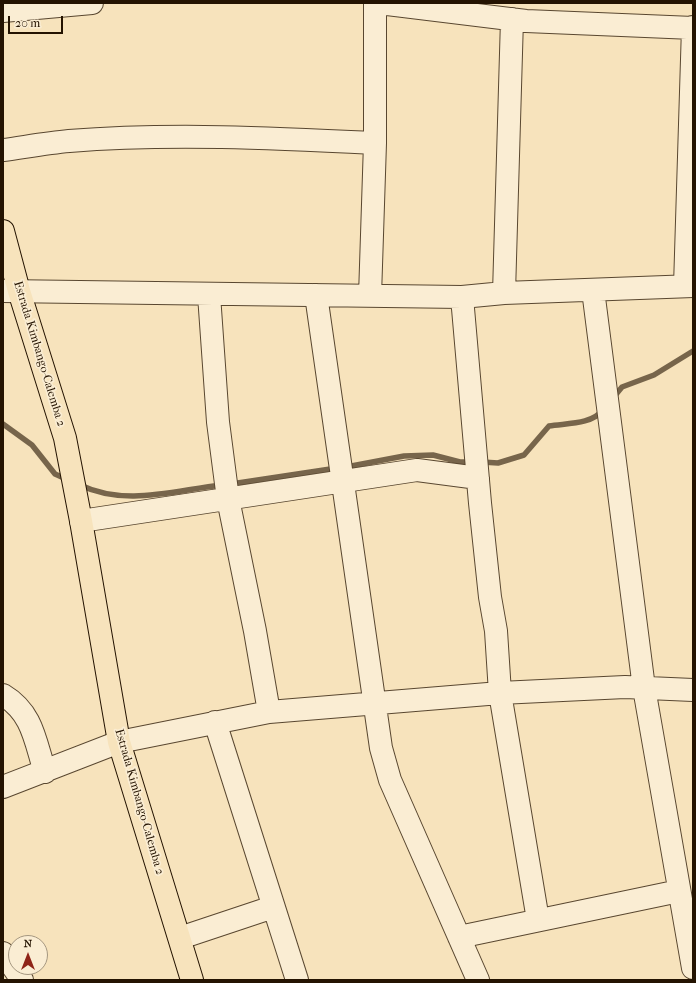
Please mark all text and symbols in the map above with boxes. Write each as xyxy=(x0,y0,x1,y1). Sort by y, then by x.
scale bar xyxy=(10,8,65,34)
text: 20 m xyxy=(15,16,40,30)
street label: Estrada Kimbango-Calemba 2 xyxy=(10,280,68,428)
street label: Estrada Kimbango-Calemba 2 xyxy=(111,727,167,877)
north arrow xyxy=(8,935,48,975)
text: N xyxy=(24,937,32,950)

